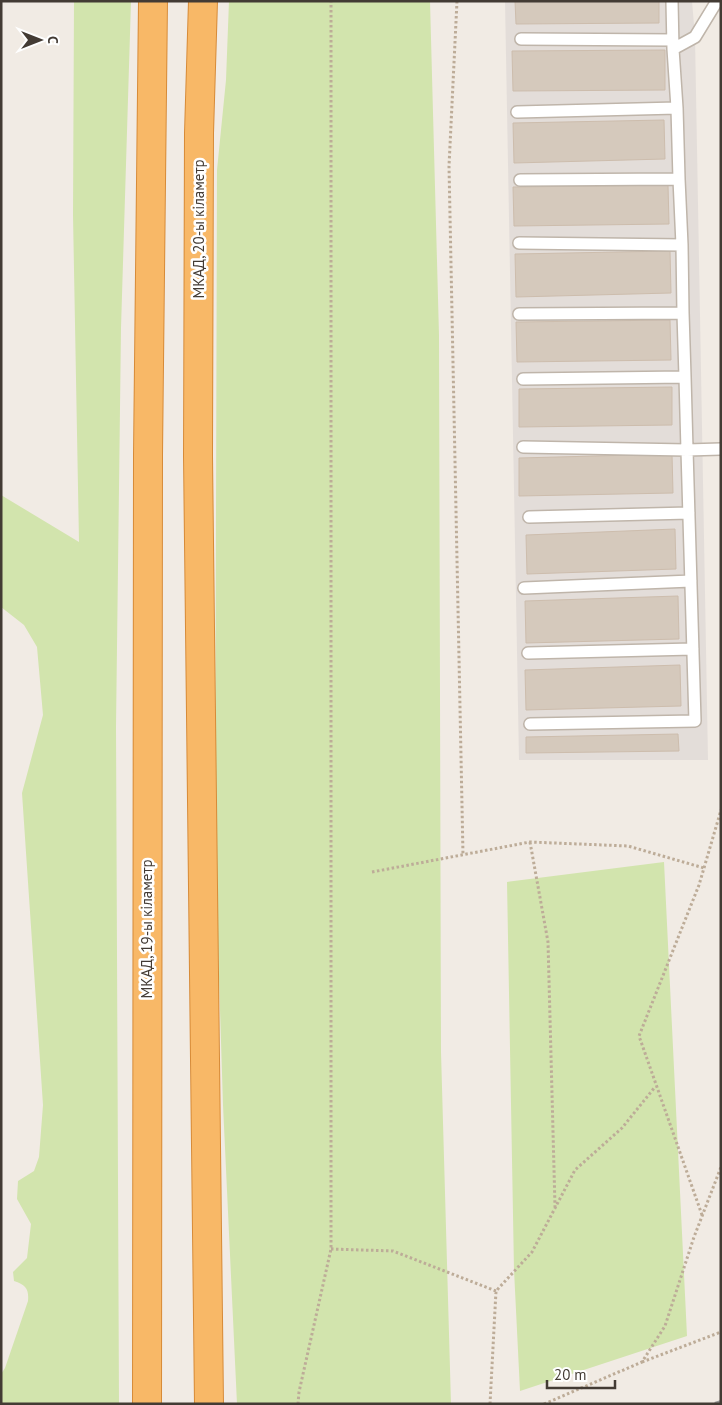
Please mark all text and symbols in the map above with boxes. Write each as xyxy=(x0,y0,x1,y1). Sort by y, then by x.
north arrow xyxy=(15,15,65,65)
text: С xyxy=(44,36,62,44)
street label: МКАД, 20-ы кіламетр xyxy=(189,159,208,299)
street label: МКАД, 19-ы кіламетр xyxy=(137,859,156,999)
scale bar xyxy=(547,1358,614,1390)
text: 20 m xyxy=(554,1365,587,1384)

